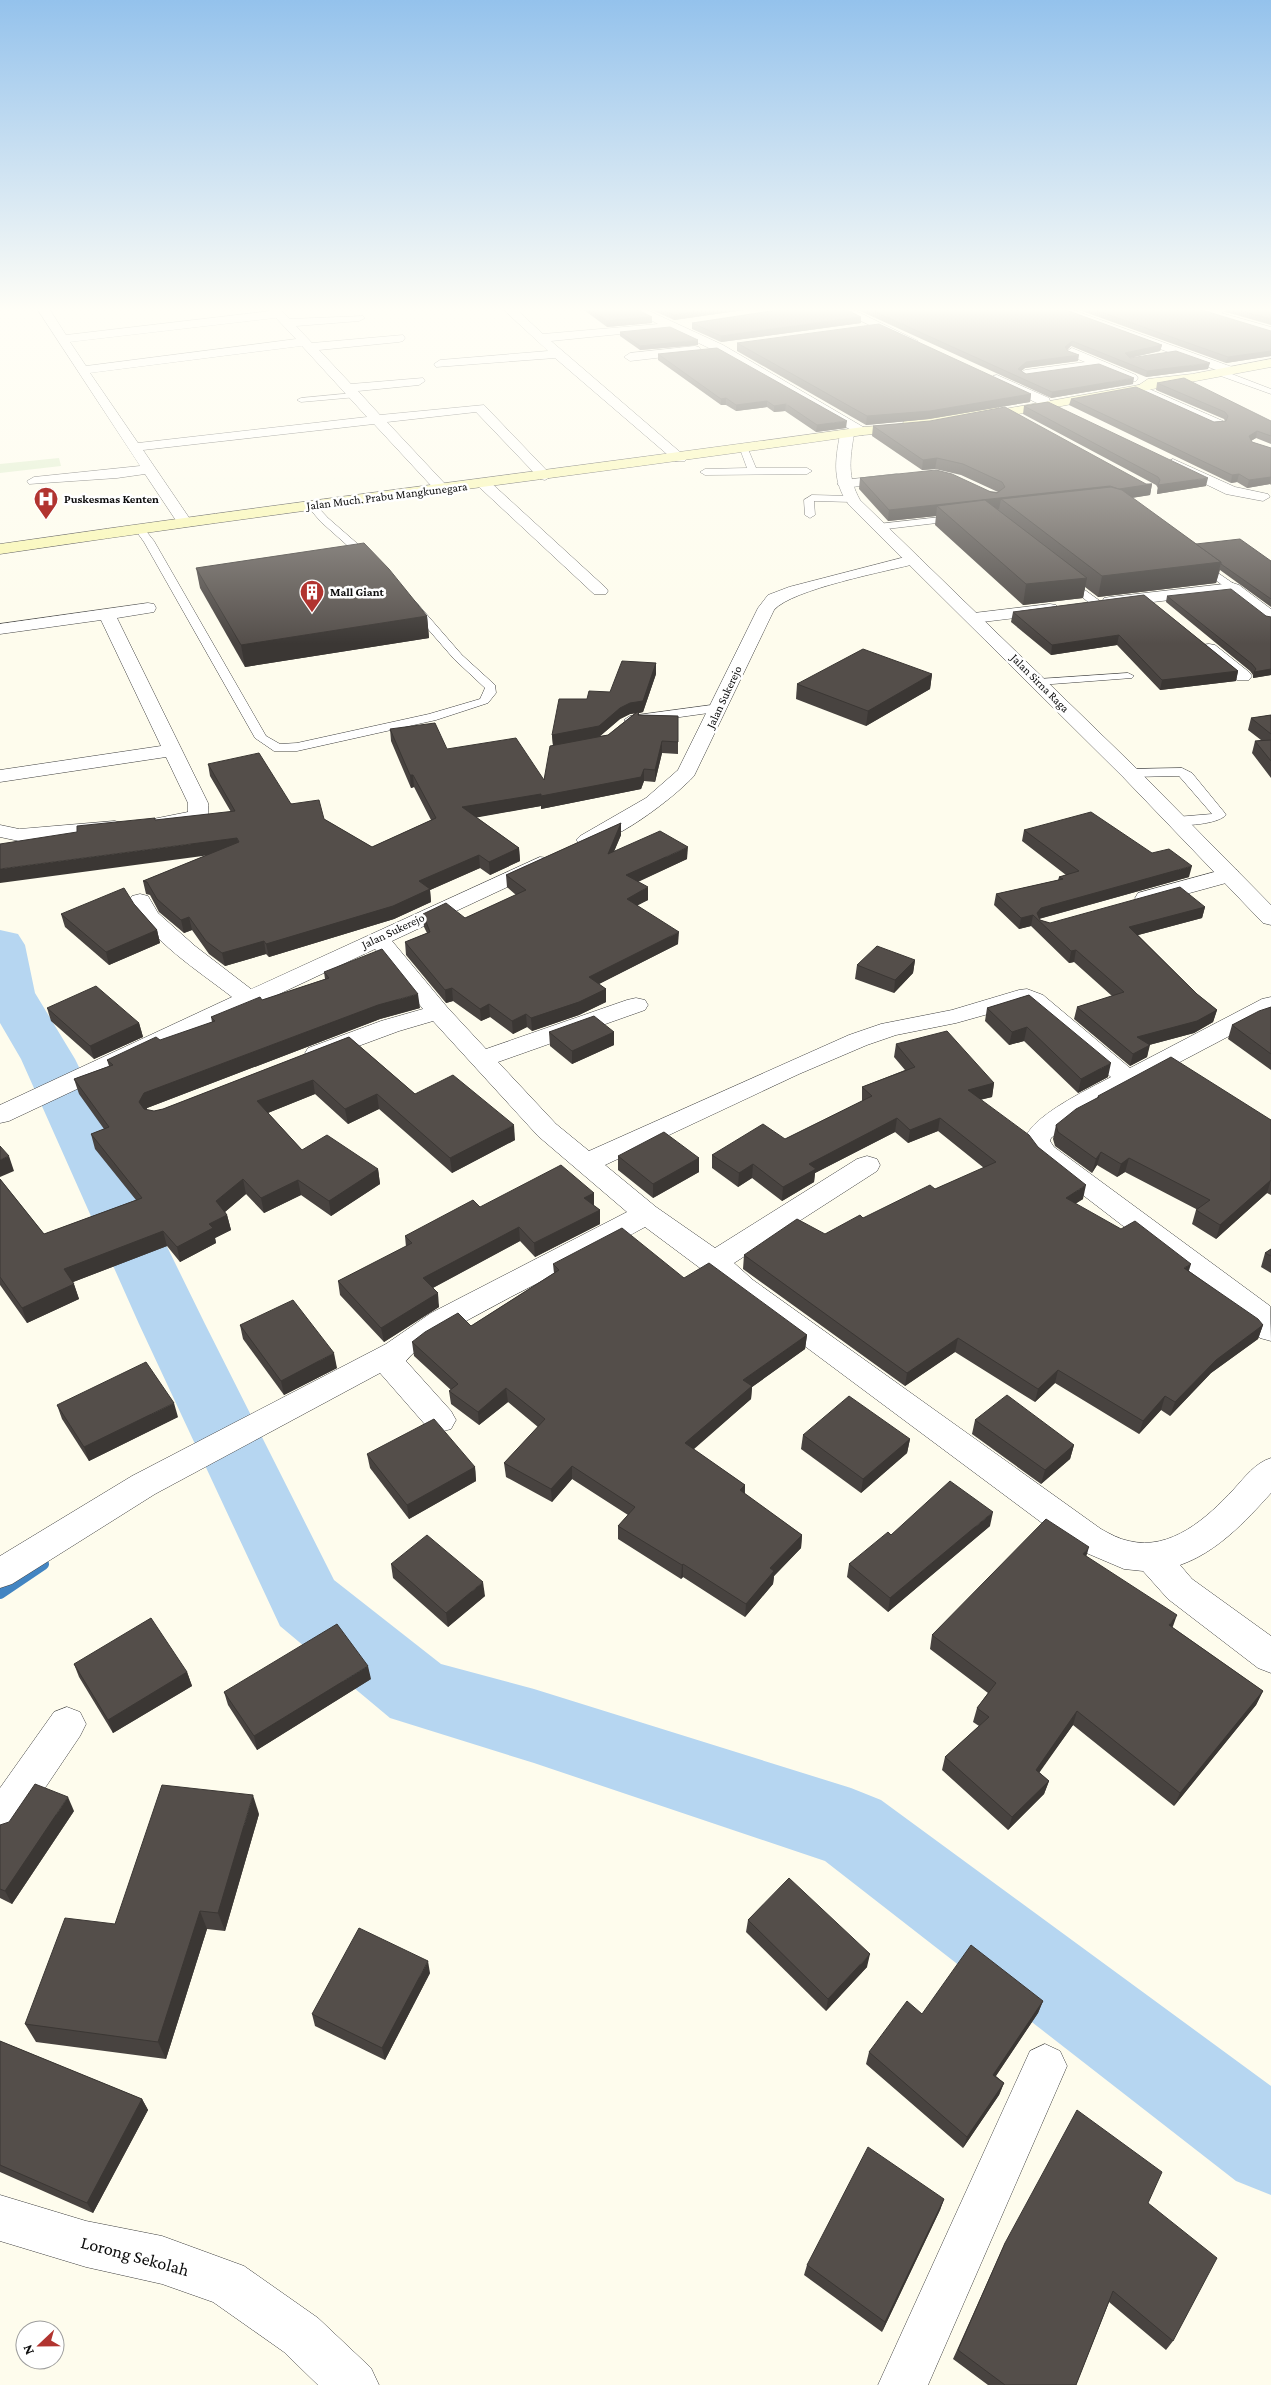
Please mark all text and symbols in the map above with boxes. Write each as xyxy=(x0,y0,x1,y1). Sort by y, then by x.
street label: Jalan Much. Prabu Mangkunegara xyxy=(305,479,469,513)
hospital icon: Puskesmas Kenten xyxy=(33,486,59,520)
place label: Puskesmas Kenten xyxy=(64,492,159,506)
building icon: Mall Giant xyxy=(299,579,325,613)
place label: Mall Giant xyxy=(330,585,385,599)
street label: Jalan Sirna Raga xyxy=(1007,650,1073,716)
street label: Jalan Sukerejo xyxy=(703,663,745,732)
street label: Jalan Sukerejo xyxy=(358,910,427,952)
street label: Lorong Sekolah xyxy=(79,2232,192,2280)
north arrow xyxy=(15,2320,65,2370)
text: N xyxy=(19,2342,37,2357)

